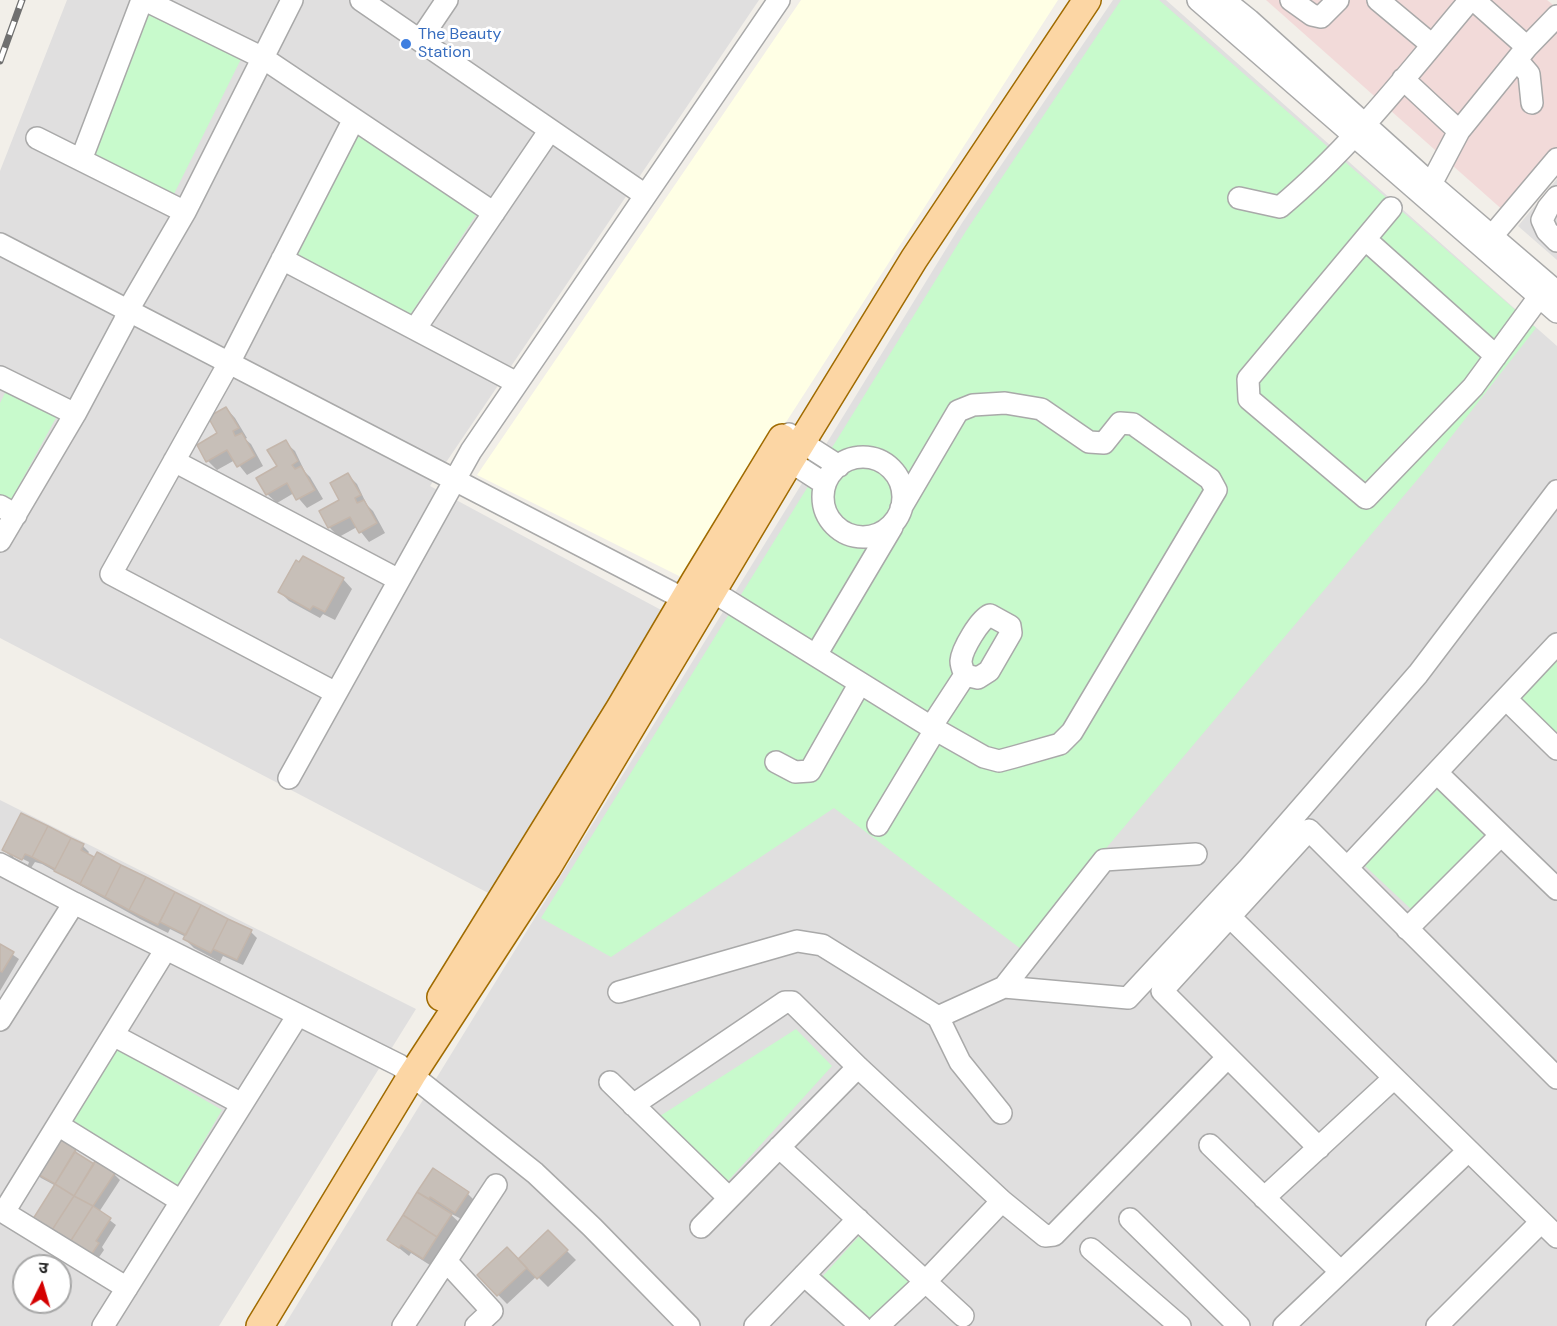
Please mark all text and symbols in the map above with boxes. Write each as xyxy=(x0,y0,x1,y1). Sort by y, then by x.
place label: The Beauty Station xyxy=(418,25,501,63)
marker: The Beauty Station xyxy=(399,37,413,51)
north arrow xyxy=(12,1254,72,1314)
text: उ xyxy=(38,1257,49,1278)

